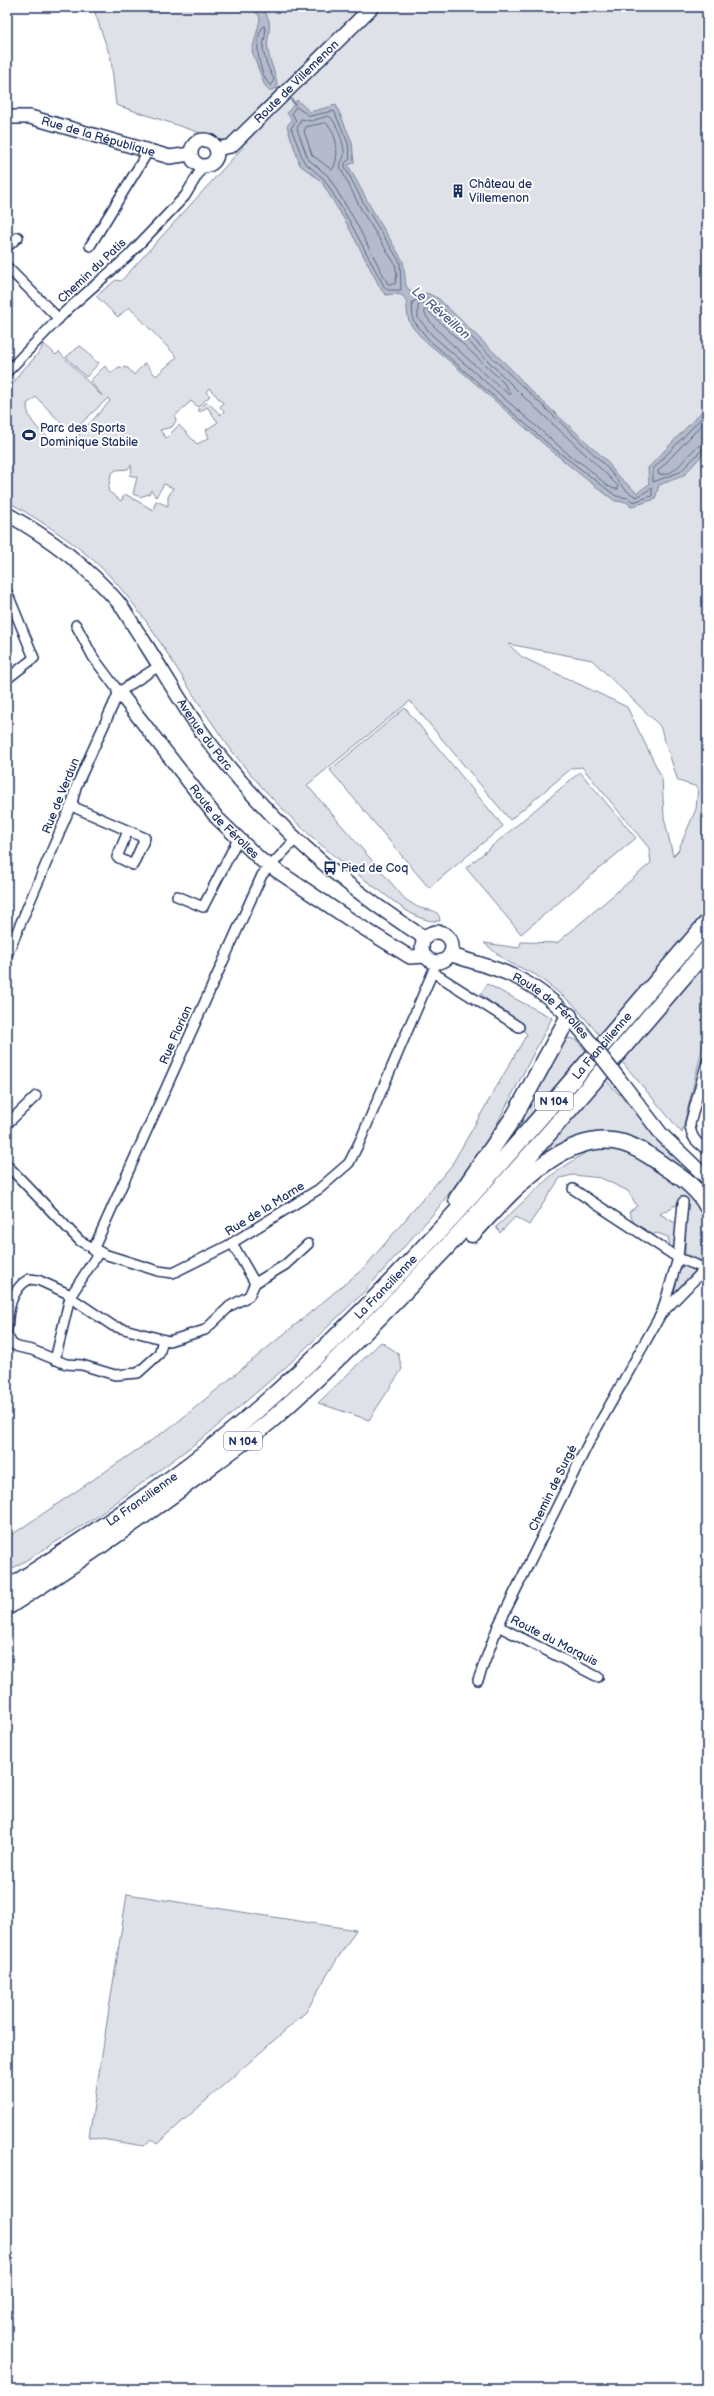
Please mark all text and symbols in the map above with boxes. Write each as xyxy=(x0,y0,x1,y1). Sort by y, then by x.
street label: Route de Villemenon xyxy=(251,37,342,127)
street label: Rue de la République xyxy=(40,113,157,160)
place label: Château de Villemenon xyxy=(469,177,532,206)
building icon: Château de Villemenon xyxy=(450,183,466,199)
street label: Chemin du Patis xyxy=(55,235,129,307)
water label: Le Réveillon xyxy=(409,283,473,343)
place label: Parc des Sports Dominique Stabile xyxy=(40,421,138,450)
sports icon: Parc des Sports Dominique Stabile xyxy=(21,427,37,443)
street label: Avenue du Parc xyxy=(174,696,236,773)
street label: Rue de Verdun xyxy=(39,756,83,836)
street label: Route de Férolles xyxy=(186,781,262,862)
bus stop icon: Pied de Coq xyxy=(322,860,338,876)
place label: Pied de Coq xyxy=(341,861,408,876)
street label: Route de Férolles xyxy=(510,969,592,1042)
street label: Rue Florian xyxy=(156,1003,196,1067)
street label: La Francilienne xyxy=(569,1009,635,1082)
road number: N 104 xyxy=(535,1092,573,1110)
street label: Rue de la Marne xyxy=(223,1179,307,1239)
street label: La Francilienne xyxy=(351,1252,420,1322)
road number: N 104 xyxy=(224,1432,262,1450)
street label: Chemin de Surgé xyxy=(526,1442,580,1534)
street label: La Francilienne xyxy=(103,1469,180,1529)
street label: Route du Marquis xyxy=(508,1613,600,1670)

